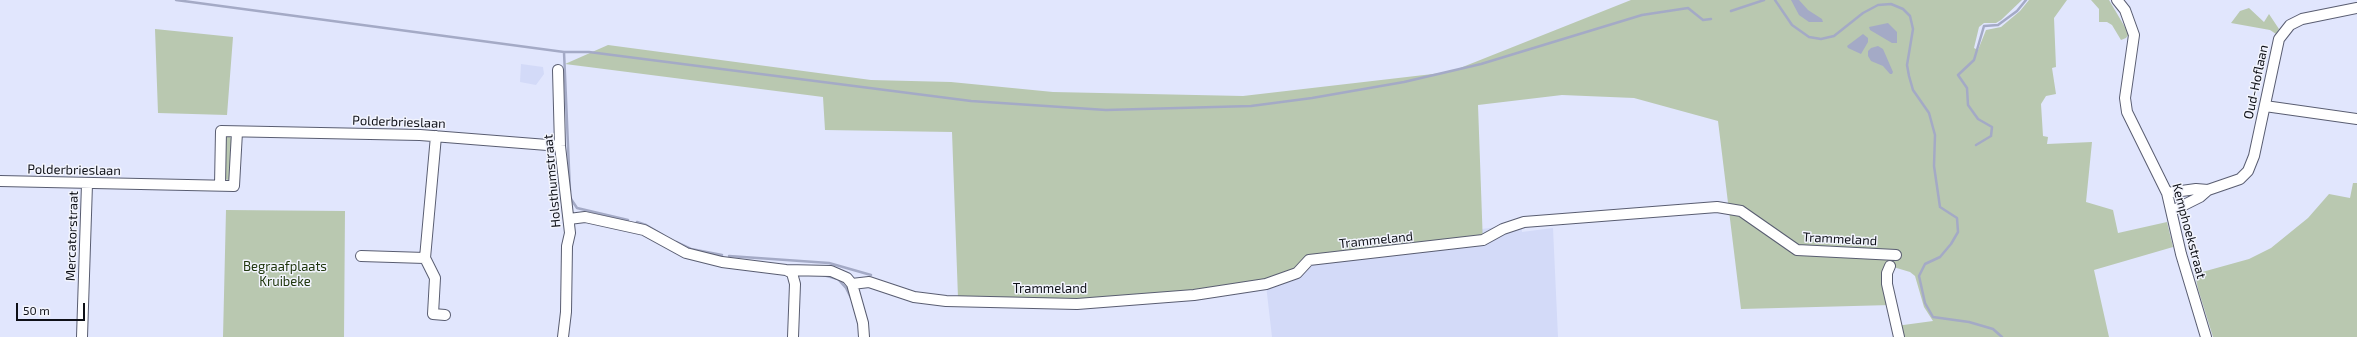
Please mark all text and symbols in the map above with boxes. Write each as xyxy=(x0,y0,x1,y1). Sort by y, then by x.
street label: Oud-Hoflaan xyxy=(2240,43,2272,121)
street label: Polderbrieslaan xyxy=(352,113,446,131)
street label: Holsthumstraat xyxy=(540,134,564,228)
street label: Polderbrieslaan xyxy=(27,161,121,179)
street label: Kemphoekstraat xyxy=(2169,182,2209,280)
street label: Mercatorstraat xyxy=(63,191,81,281)
street label: Trammeland xyxy=(1338,228,1414,252)
street label: Trammeland xyxy=(1802,229,1878,249)
park label: Begraafplaats Kruibeke xyxy=(243,259,327,290)
street label: Trammeland xyxy=(1013,281,1087,297)
scale bar xyxy=(18,295,87,321)
text: 50 m xyxy=(23,303,50,317)

